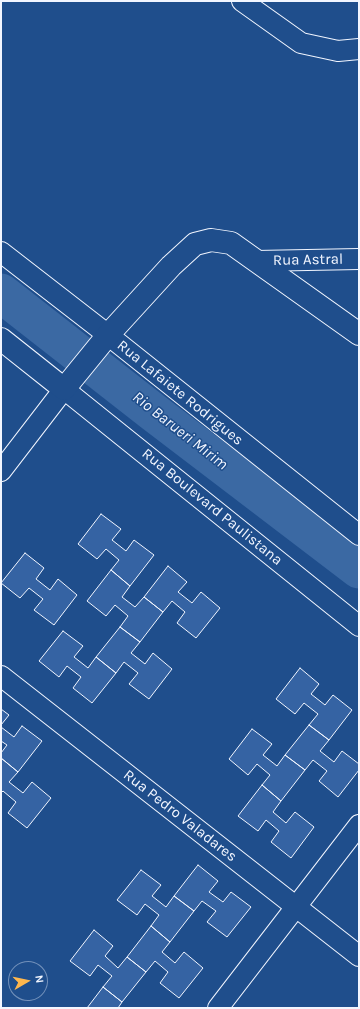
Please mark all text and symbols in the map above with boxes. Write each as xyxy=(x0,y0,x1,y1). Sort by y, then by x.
street label: Rua Astral xyxy=(273,250,343,270)
street label: Rua Lafaiete Rodrigues xyxy=(113,337,247,449)
water label: Rio Barueri Mirim xyxy=(128,388,232,474)
street label: Rua Boulevard Paulistana xyxy=(138,445,286,569)
street label: Rua Pedro Valadares xyxy=(120,766,240,866)
north arrow xyxy=(8,961,48,1001)
text: N xyxy=(32,974,46,984)

